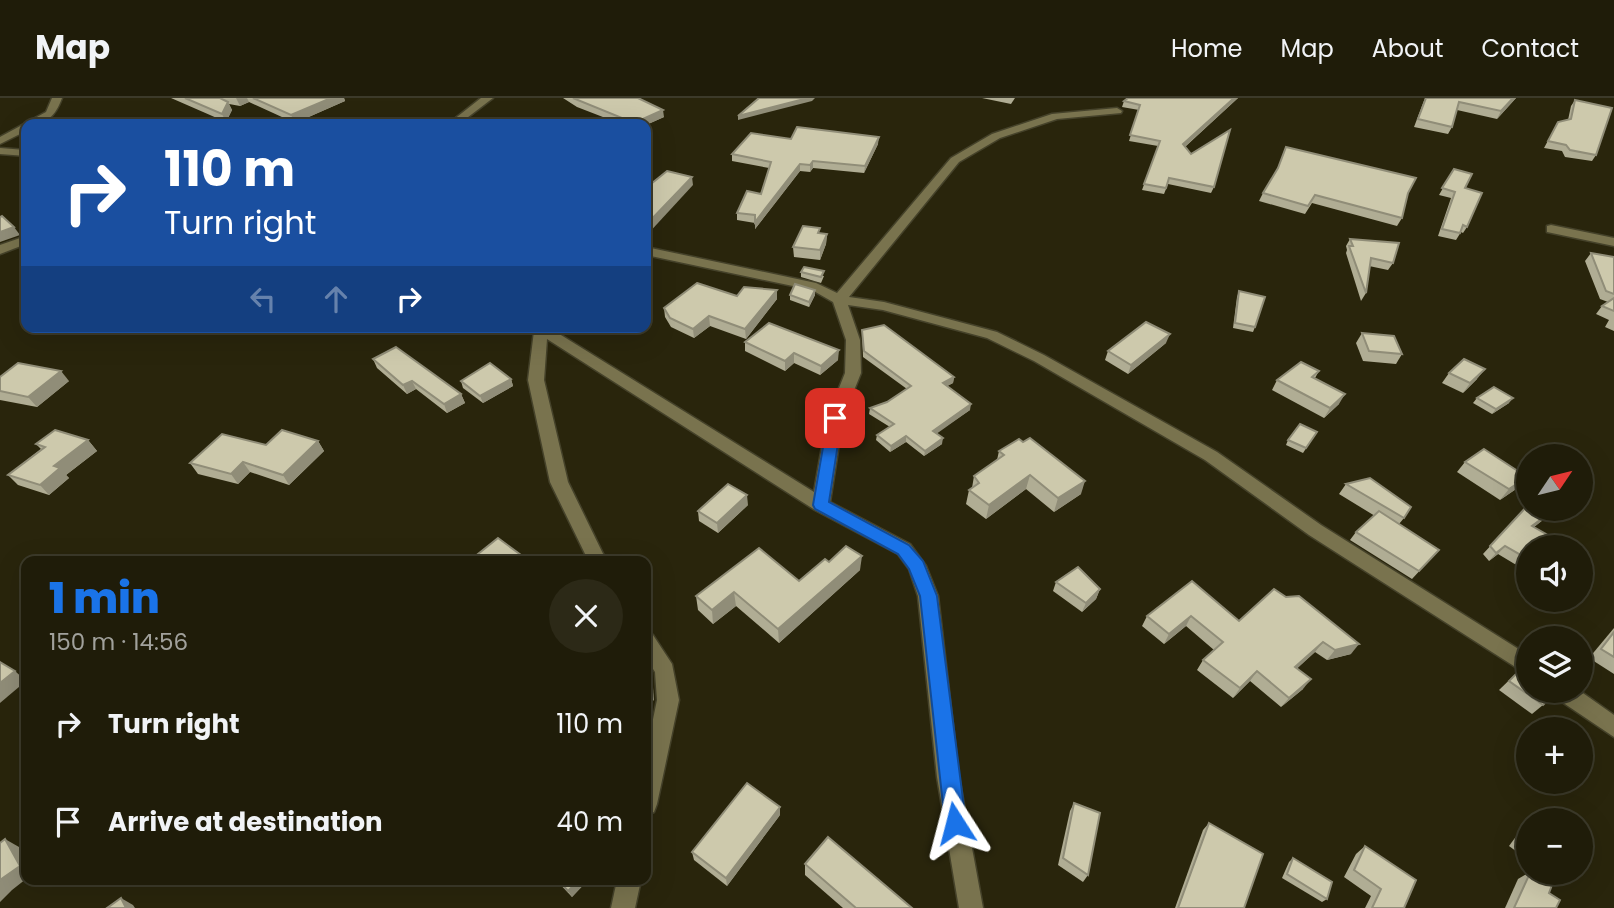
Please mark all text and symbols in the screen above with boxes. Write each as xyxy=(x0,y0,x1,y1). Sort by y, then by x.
text: Map xyxy=(35,24,110,71)
text: Home xyxy=(1171,32,1243,65)
text: Map xyxy=(1281,32,1334,65)
text: About xyxy=(1372,32,1443,65)
text: Contact xyxy=(1481,32,1579,65)
text: 110 m xyxy=(164,135,295,203)
icon: right xyxy=(49,147,140,238)
text: Turn right xyxy=(164,200,316,245)
icon: left xyxy=(244,280,282,318)
icon: ahead xyxy=(317,280,355,318)
icon: right xyxy=(390,280,428,318)
pin xyxy=(805,388,865,448)
icon: arrive xyxy=(816,399,854,437)
north arrow xyxy=(1516,444,1592,522)
map controls xyxy=(1516,444,1593,885)
button: sound xyxy=(1516,535,1593,612)
text: 1 min xyxy=(49,569,160,628)
button: close xyxy=(549,579,623,653)
text: 150 m · 14:56 xyxy=(49,626,188,658)
button: layers xyxy=(1516,626,1593,703)
icon: right xyxy=(49,705,87,743)
text: Turn right xyxy=(108,706,240,742)
text: 110 m xyxy=(556,706,623,742)
button: + xyxy=(1516,717,1593,794)
position arrow xyxy=(918,786,992,860)
icon: arrive xyxy=(49,803,87,841)
text: Arrive at destination xyxy=(108,804,383,840)
text: 40 m xyxy=(557,804,623,840)
button: − xyxy=(1516,808,1593,885)

